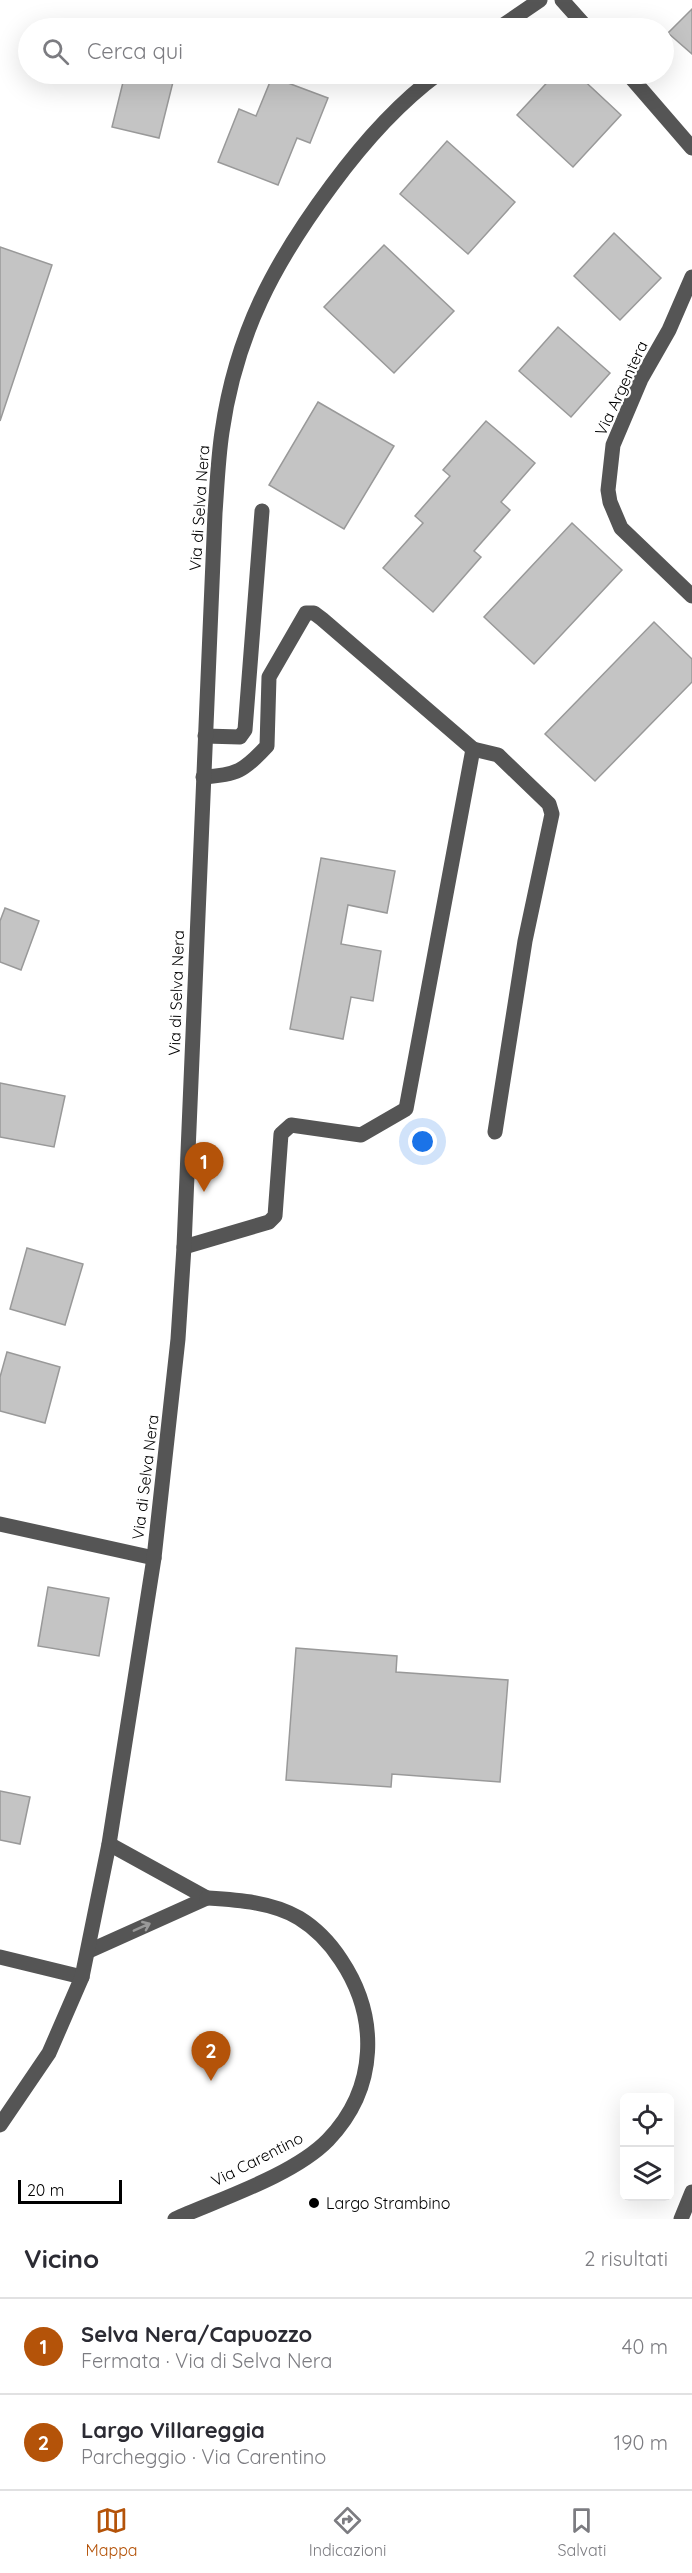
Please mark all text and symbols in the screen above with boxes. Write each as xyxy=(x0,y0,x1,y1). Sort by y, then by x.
search box xyxy=(18,18,674,84)
icon: search xyxy=(39,35,72,68)
text: Cerca qui xyxy=(87,37,183,65)
street label: Via Argentera xyxy=(590,337,652,439)
street label: Via di Selva Nera xyxy=(185,445,213,571)
street label: Via di Selva Nera xyxy=(164,930,188,1056)
your location xyxy=(408,1127,437,1156)
pin: 1 xyxy=(184,1142,224,1192)
street label: Via di Selva Nera xyxy=(127,1413,163,1541)
one-way arrow xyxy=(132,1921,151,1932)
pin: 2 xyxy=(192,2032,230,2081)
map controls xyxy=(620,2093,674,2201)
button: locate xyxy=(620,2093,674,2147)
street label: Via Carentino xyxy=(208,2127,306,2191)
button: layers xyxy=(620,2147,674,2201)
scale bar xyxy=(18,2177,122,2204)
text: 20 m xyxy=(27,2180,64,2200)
place label: Largo Strambino xyxy=(326,2193,451,2213)
marker: Largo Strambino xyxy=(307,2196,321,2210)
text: Vicino xyxy=(24,2242,99,2275)
text: 2 risultati xyxy=(584,2246,668,2271)
text: Selva Nera/Capuozzo xyxy=(81,2320,312,2348)
text: 1 xyxy=(40,2334,47,2359)
text: 40 m xyxy=(622,2334,668,2359)
text: Fermata · Via di Selva Nera xyxy=(81,2348,332,2373)
text: Largo Villareggia xyxy=(81,2416,265,2444)
text: 2 xyxy=(38,2430,49,2455)
text: 190 m xyxy=(614,2430,668,2455)
text: Parcheggio · Via Carentino xyxy=(81,2444,326,2469)
tab: Mappa xyxy=(86,2504,138,2560)
tab: Indicazioni xyxy=(309,2504,386,2560)
tab: Salvati xyxy=(558,2504,606,2560)

